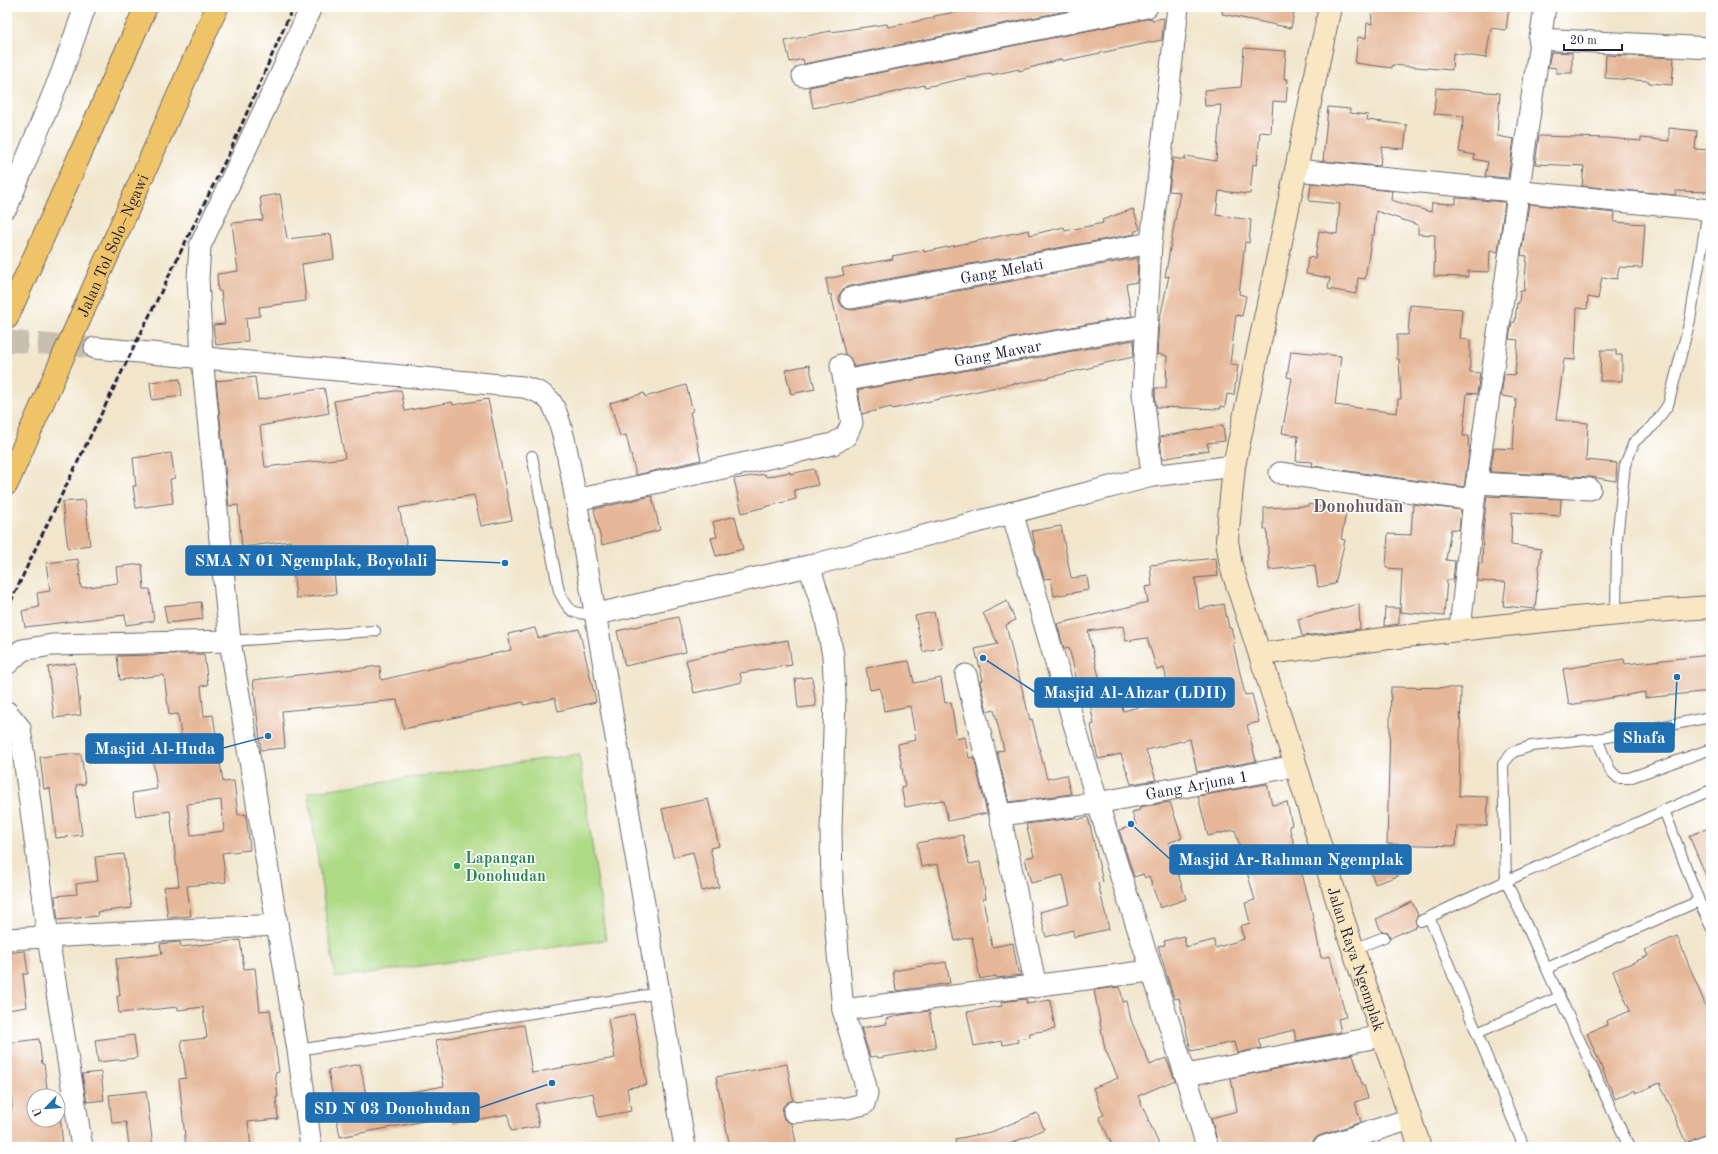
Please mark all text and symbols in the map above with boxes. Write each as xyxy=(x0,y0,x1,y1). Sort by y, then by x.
scale bar xyxy=(1564,26,1622,52)
text: 20 m xyxy=(1570,35,1597,47)
street label: Jalan Tol Solo–Ngawi xyxy=(76,172,152,320)
street label: Gang Melati xyxy=(959,257,1045,288)
street label: Gang Mawar xyxy=(953,339,1043,370)
district label: Donohudan xyxy=(1312,498,1404,516)
callout: SMA N 01 Ngemplak, Boyolali xyxy=(186,546,435,575)
text: SMA N 01 Ngemplak, Boyolali xyxy=(194,553,428,570)
callout: Masjid Al-Ahzar (LDII) xyxy=(1035,678,1234,707)
text: Masjid Al-Ahzar (LDII) xyxy=(1043,685,1227,702)
callout: Shafa xyxy=(1615,723,1674,752)
text: Shafa xyxy=(1622,730,1666,747)
callout: Masjid Al-Huda xyxy=(86,734,223,763)
text: Masjid Al-Huda xyxy=(95,741,216,758)
street label: Gang Arjuna 1 xyxy=(1144,769,1249,804)
callout: Masjid Ar-Rahman Ngemplak xyxy=(1170,845,1411,874)
place label: Lapangan Donohudan xyxy=(465,851,546,885)
text: Masjid Ar-Rahman Ngemplak xyxy=(1178,852,1404,869)
marker: Lapangan Donohudan xyxy=(452,861,462,871)
street label: Jalan Raya Ngemplak xyxy=(1323,885,1386,1034)
north arrow xyxy=(26,1088,66,1128)
callout: SD N 03 Donohudan xyxy=(306,1093,479,1122)
text: SD N 03 Donohudan xyxy=(314,1101,470,1118)
text: U xyxy=(31,1105,45,1118)

